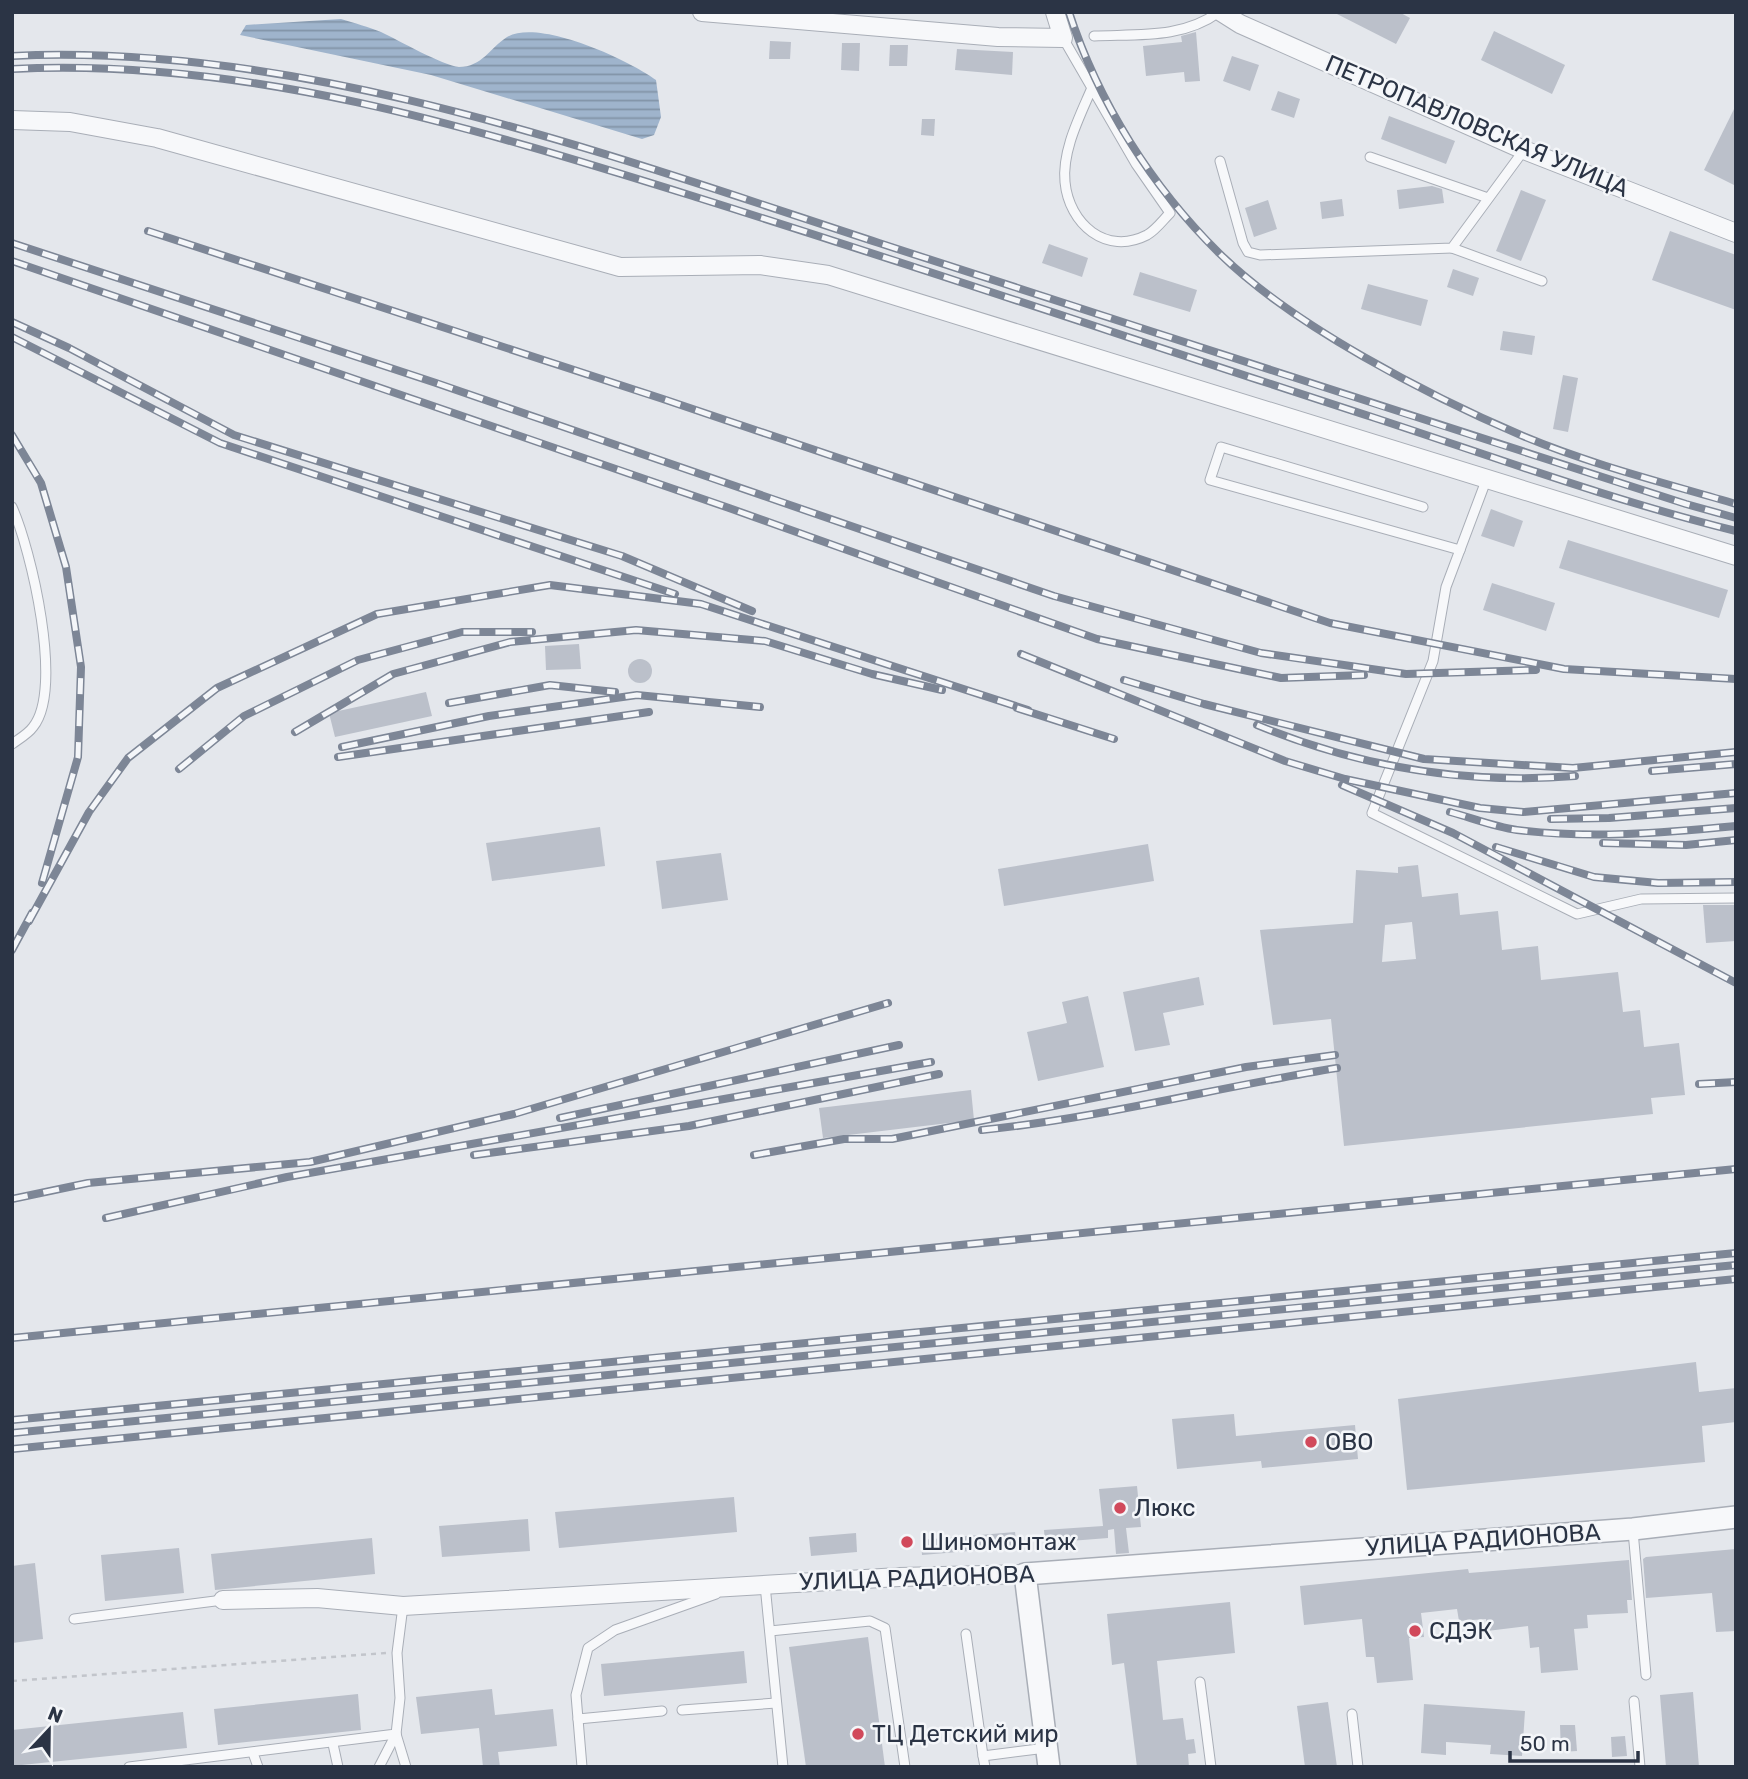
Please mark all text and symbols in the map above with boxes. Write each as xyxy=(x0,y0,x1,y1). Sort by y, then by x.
street label: ПЕТРОПАВЛОВСКАЯ УЛИЦА xyxy=(1321,49,1633,203)
place label: OBO xyxy=(1325,1428,1374,1456)
marker: OBO xyxy=(1303,1434,1319,1450)
place label: Люкс xyxy=(1134,1494,1196,1522)
marker: Люкс xyxy=(1112,1500,1128,1516)
street label: УЛИЦА РАДИОНОВА xyxy=(1364,1518,1602,1562)
place label: Шиномонтаж xyxy=(921,1528,1076,1556)
marker: Шиномонтаж xyxy=(899,1534,915,1550)
street label: УЛИЦА РАДИОНОВА xyxy=(799,1560,1035,1596)
place label: СДЭК xyxy=(1429,1617,1493,1645)
marker: СДЭК xyxy=(1407,1623,1423,1639)
north arrow xyxy=(14,1695,84,1765)
text: N xyxy=(45,1701,66,1728)
place label: ТЦ Детский мир xyxy=(872,1720,1059,1748)
scale bar xyxy=(1510,1720,1638,1764)
marker: ТЦ Детский мир xyxy=(850,1726,866,1742)
text: 50 m xyxy=(1520,1731,1570,1756)

